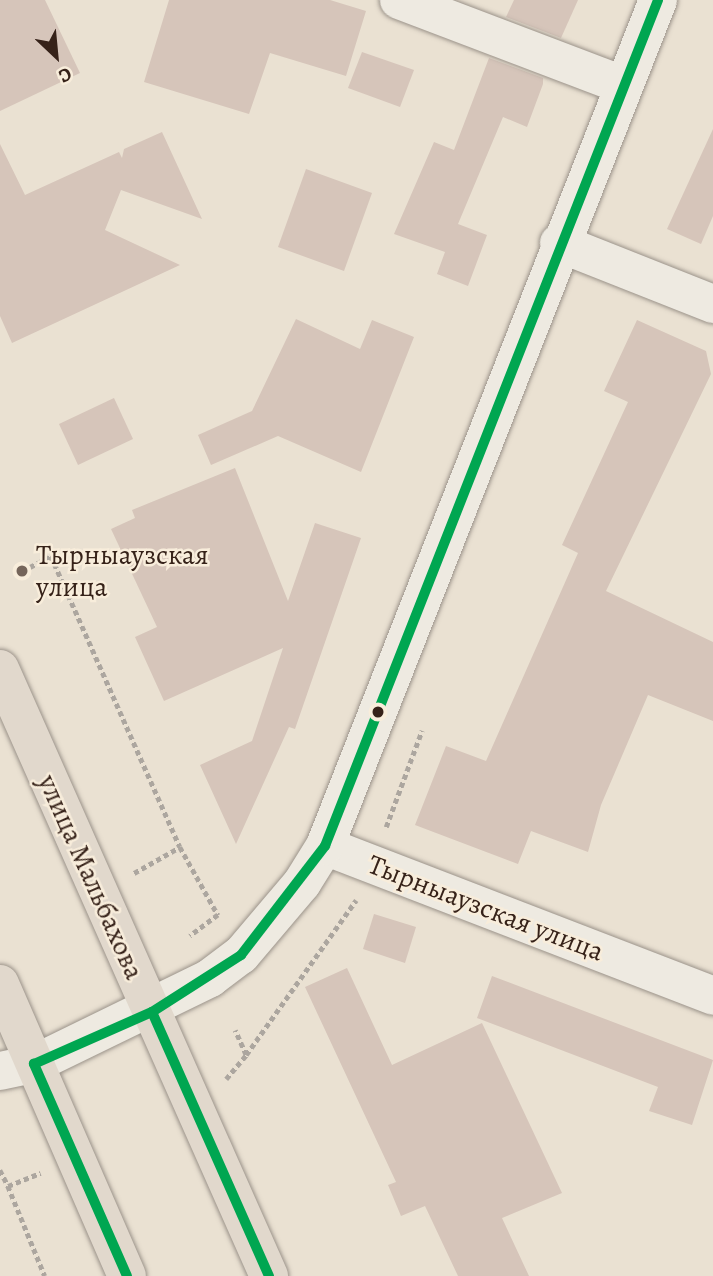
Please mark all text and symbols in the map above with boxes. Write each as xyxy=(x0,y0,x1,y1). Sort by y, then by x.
north arrow xyxy=(21,21,91,91)
text: С xyxy=(54,61,76,89)
place label: Тырныаузская улица xyxy=(36,538,208,604)
marker: Тырныаузская улица xyxy=(14,563,30,579)
unlabelled marker xyxy=(371,705,385,719)
street label: улица Мальбахова xyxy=(31,769,151,985)
street label: Тырныаузская улица xyxy=(364,848,608,968)

